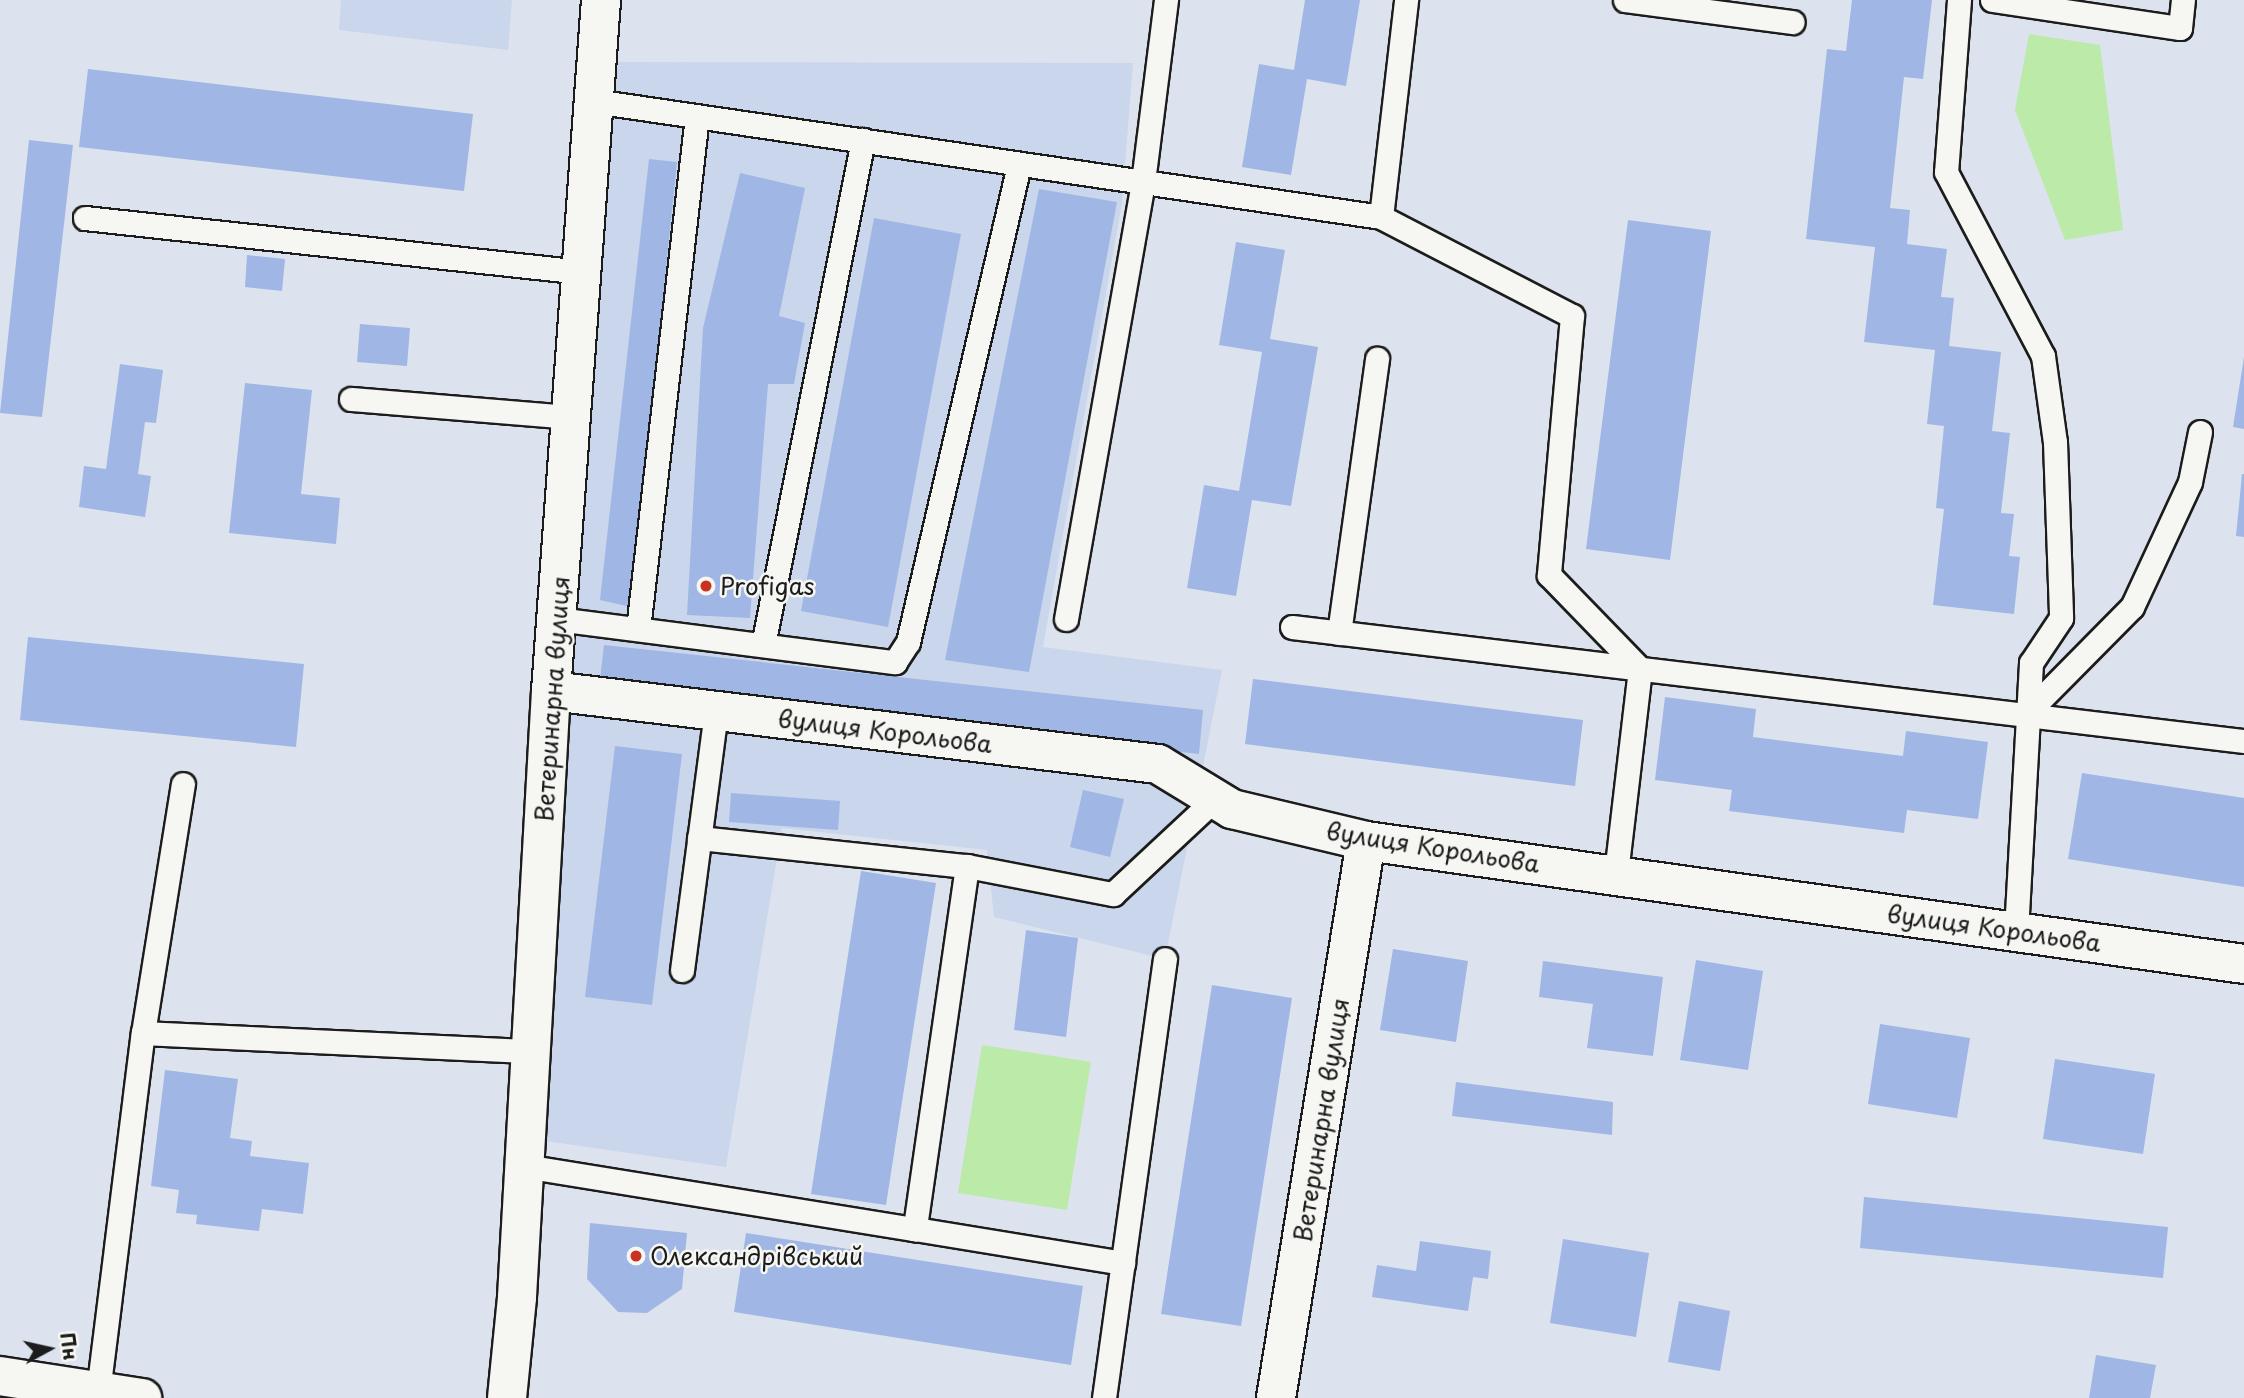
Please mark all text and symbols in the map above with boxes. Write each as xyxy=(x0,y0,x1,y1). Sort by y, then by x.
place label: Profigas xyxy=(720,572,815,600)
street label: Ветеринарна вулиця xyxy=(529,575,575,823)
marker: Profigas xyxy=(698,578,714,594)
street label: вулиця Корольова xyxy=(776,704,994,758)
street label: вулиця Корольова xyxy=(1324,816,1542,878)
street label: вулиця Корольова xyxy=(1885,899,2103,957)
street label: Ветеринарна вулиця xyxy=(1287,996,1355,1244)
place label: Олександрівський xyxy=(650,1242,863,1270)
marker: Олександрівський xyxy=(628,1248,644,1264)
north arrow xyxy=(14,1314,84,1384)
text: Пн xyxy=(54,1330,86,1362)

